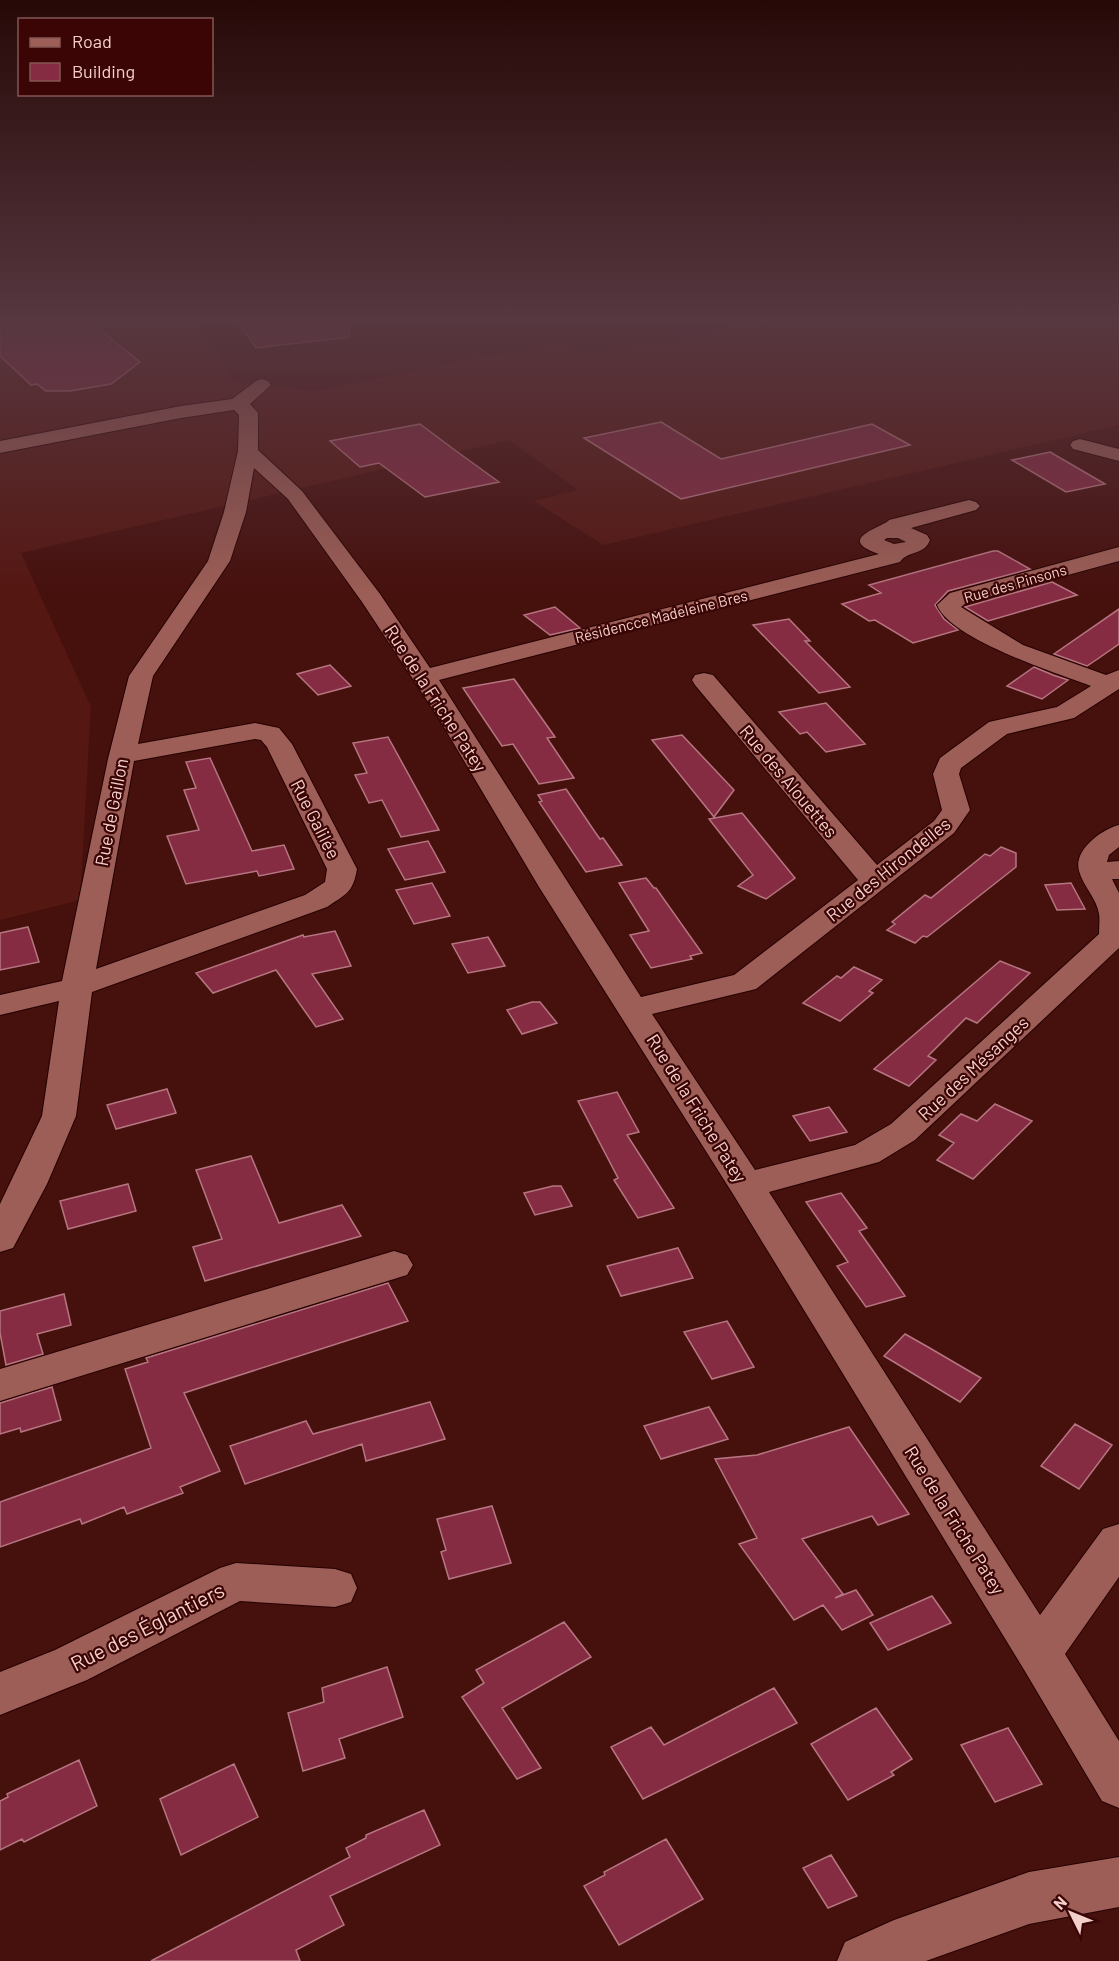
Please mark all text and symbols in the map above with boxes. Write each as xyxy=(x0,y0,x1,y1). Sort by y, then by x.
legend xyxy=(18,18,213,96)
text: Road xyxy=(72,30,112,52)
text: Building xyxy=(72,60,135,82)
street label: Rue des Pinsons xyxy=(962,560,1068,606)
street label: Résidencce Madeleine Bres xyxy=(573,586,749,646)
street label: Rue de la Friche Patey xyxy=(380,620,492,776)
street label: Rue des Alouettes xyxy=(735,720,843,842)
street label: Rue de Gaillon xyxy=(90,756,132,868)
street label: Rue Galilée xyxy=(287,776,345,862)
street label: Rue des Hirondelles xyxy=(821,812,955,926)
street label: Rue des Mésanges xyxy=(913,1011,1033,1125)
street label: Rue de la Friche Patey xyxy=(642,1030,752,1186)
street label: Rue de la Friche Patey xyxy=(900,1442,1010,1598)
street label: Rue des Églantiers xyxy=(66,1577,228,1675)
north arrow xyxy=(1041,1883,1101,1943)
text: N xyxy=(1049,1892,1070,1913)

